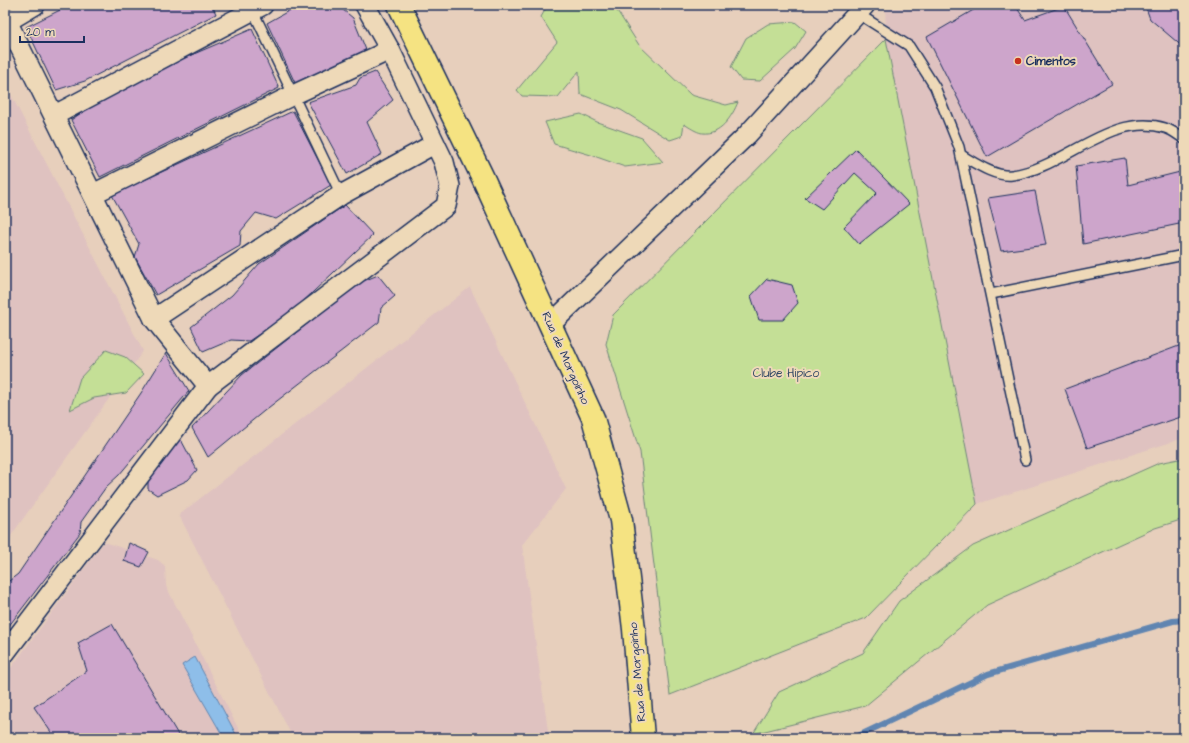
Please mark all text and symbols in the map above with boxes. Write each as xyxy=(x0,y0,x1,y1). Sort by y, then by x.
scale bar xyxy=(20,18,84,44)
text: 20 m xyxy=(26,24,55,41)
place label: Cimentos xyxy=(1026,53,1076,70)
marker: Cimentos xyxy=(1013,56,1023,66)
street label: Rua de Morgoinho xyxy=(537,309,594,408)
park label: Clube Hipico xyxy=(753,365,819,382)
street label: Rua de Morgoinho xyxy=(625,621,651,722)

